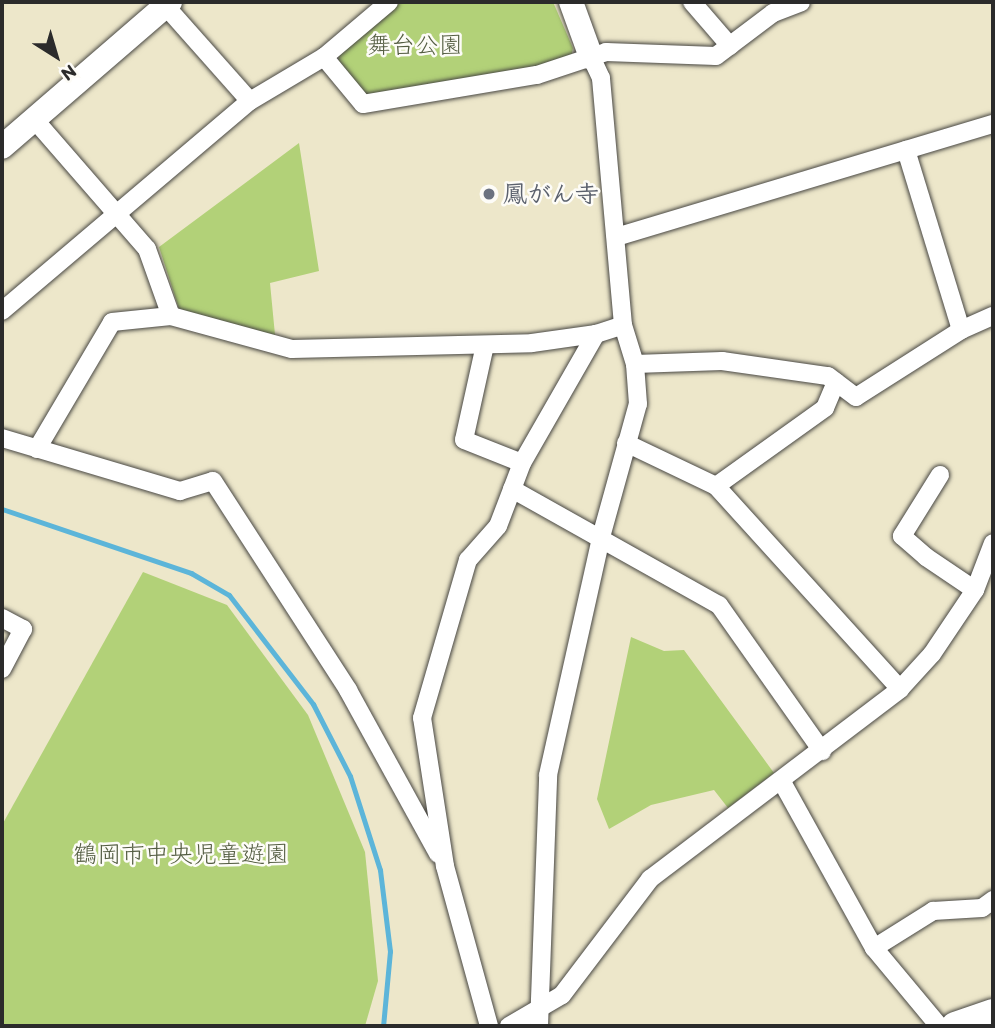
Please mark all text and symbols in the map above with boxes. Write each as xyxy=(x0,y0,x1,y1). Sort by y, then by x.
north arrow xyxy=(21,21,91,91)
park label: 舞台公園 xyxy=(367,31,463,59)
text: N xyxy=(57,60,81,86)
place label: 鳳がん寺 xyxy=(503,180,599,208)
marker: 鳳がん寺 xyxy=(481,186,497,202)
park label: 鶴岡市中央児童遊園 xyxy=(73,840,289,868)

